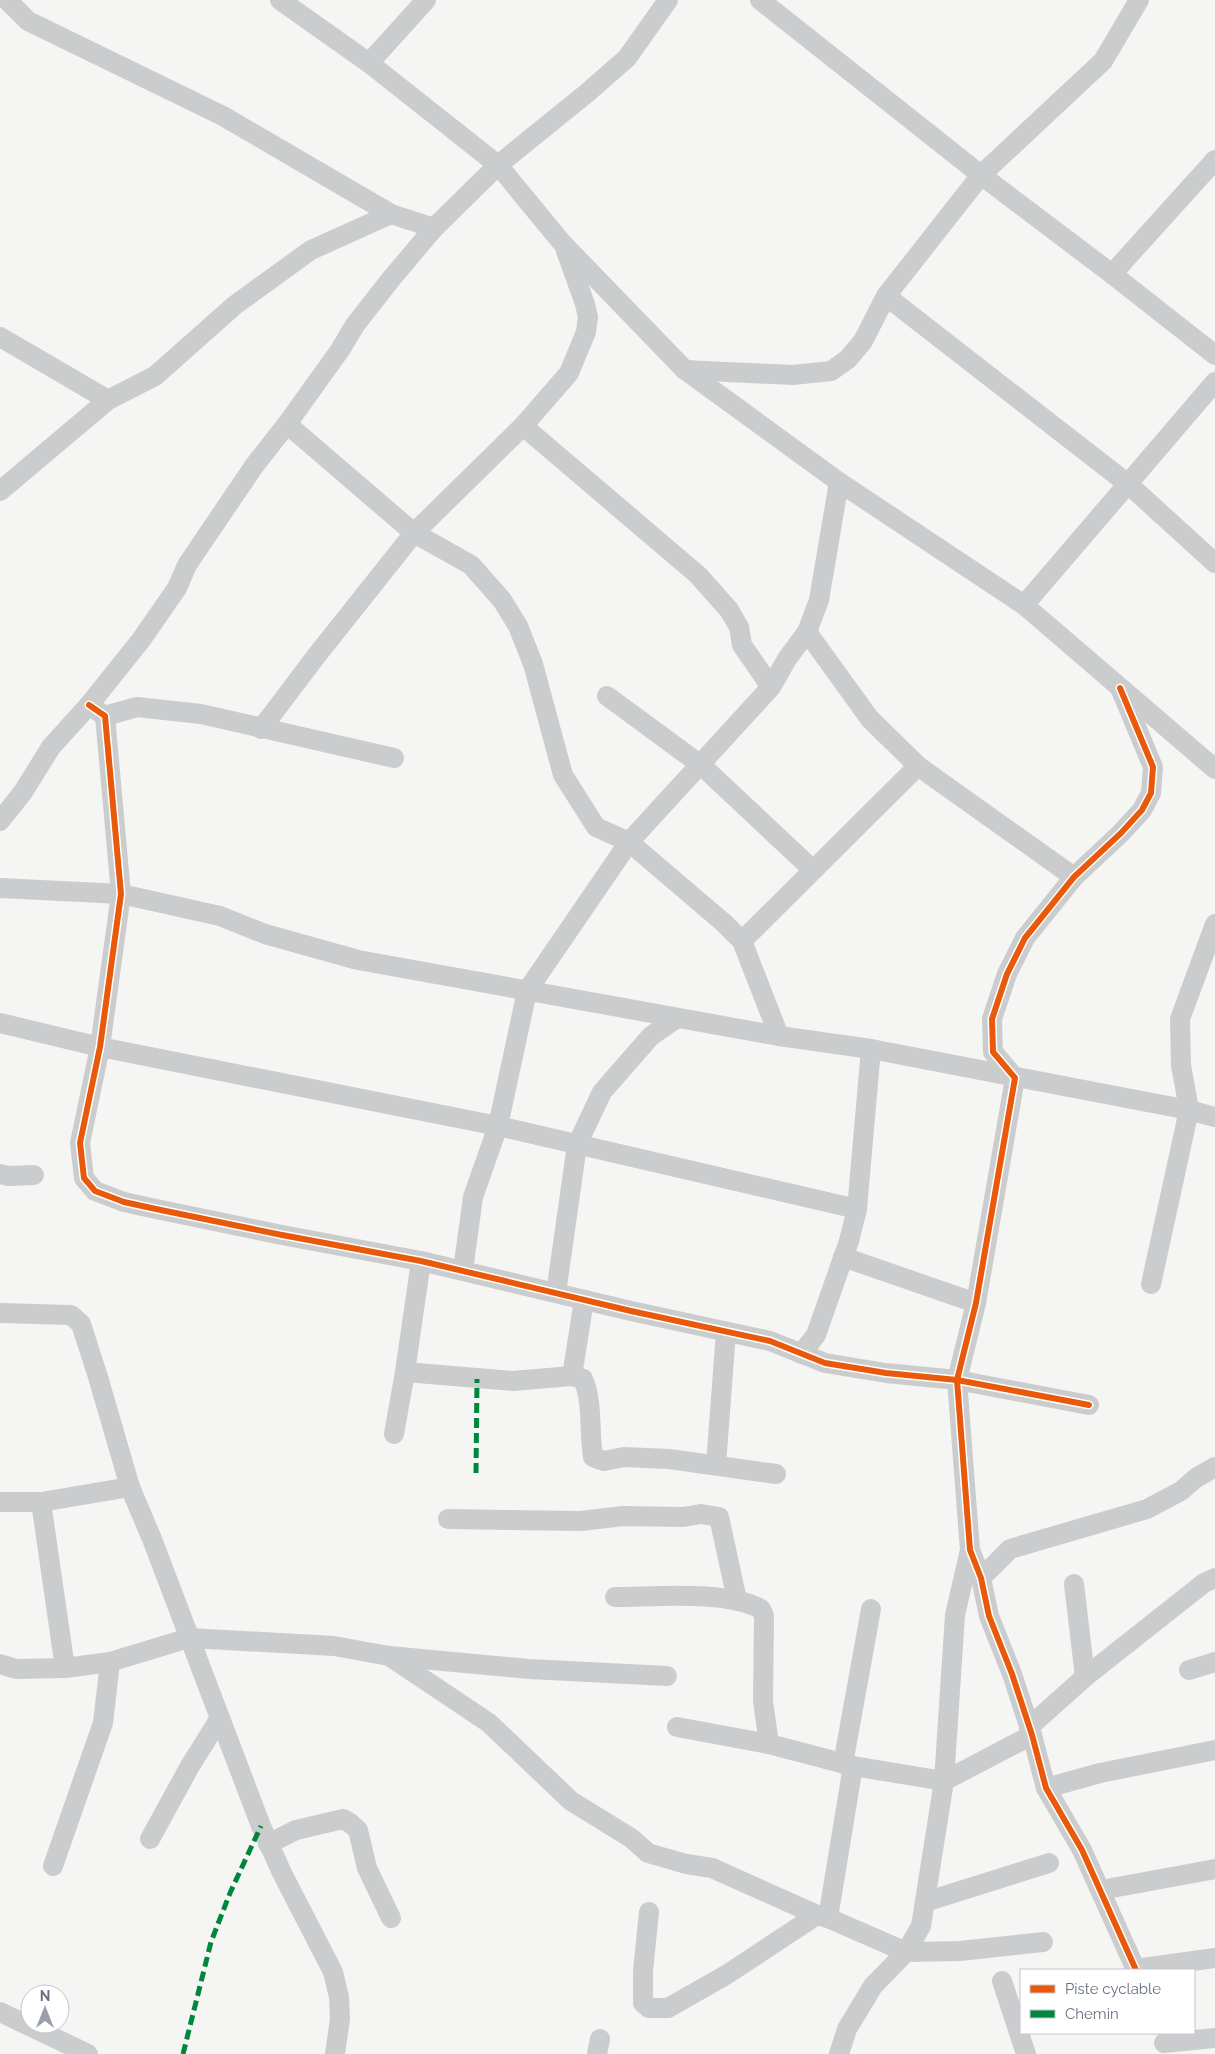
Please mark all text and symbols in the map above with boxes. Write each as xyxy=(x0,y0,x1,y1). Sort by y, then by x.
legend xyxy=(1020,1969,1195,2034)
text: Piste cyclable xyxy=(1065,1980,1161,1998)
north arrow xyxy=(20,1984,70,2034)
text: N xyxy=(40,1988,50,2004)
text: Chemin xyxy=(1065,2005,1119,2023)

